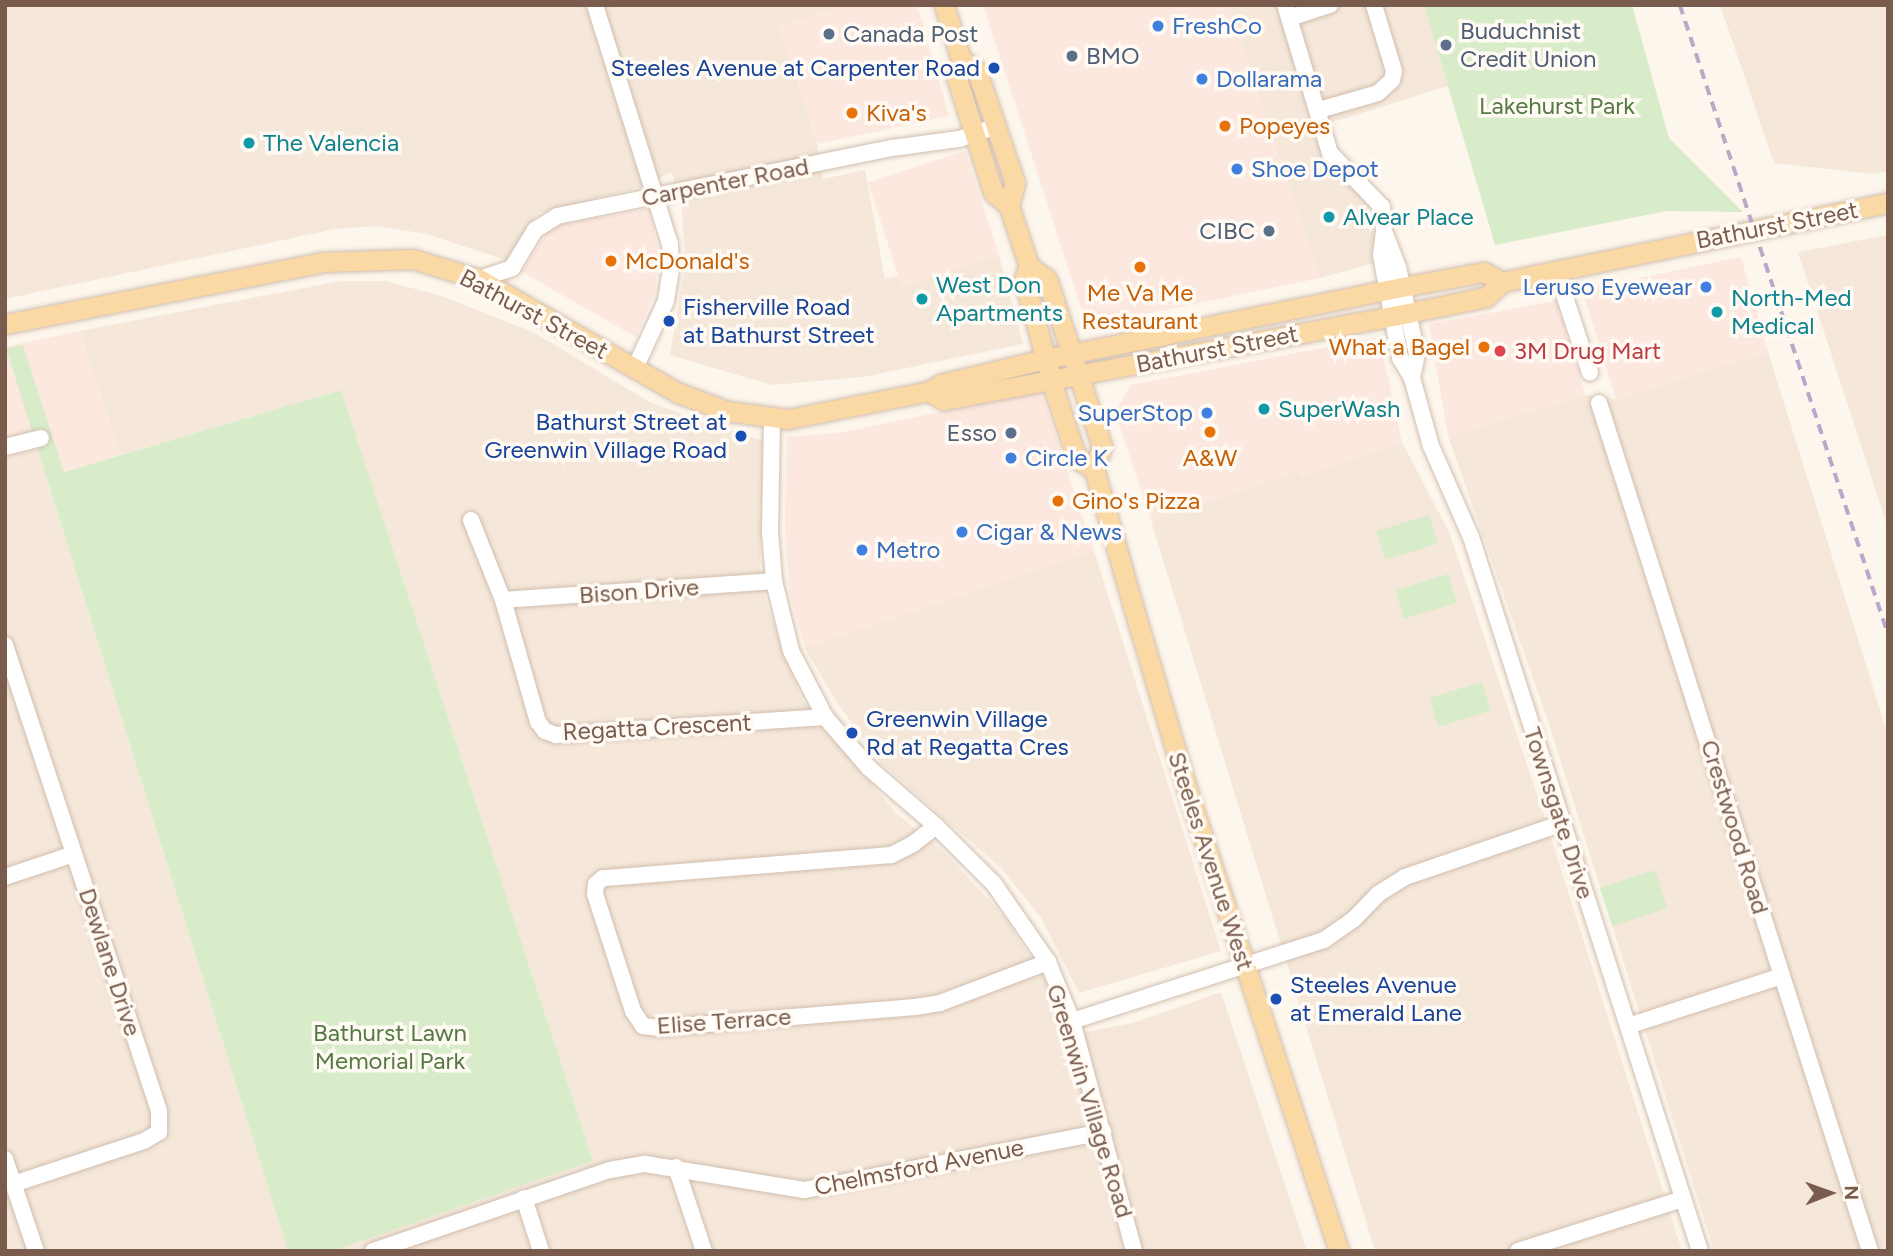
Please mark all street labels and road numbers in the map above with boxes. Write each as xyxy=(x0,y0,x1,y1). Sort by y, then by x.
street label: Carpenter Road xyxy=(639,152,811,212)
street label: Bathurst Street xyxy=(1694,195,1860,255)
street label: Bathurst Street xyxy=(455,263,613,365)
street label: Bathurst Street xyxy=(1134,319,1300,379)
street label: Bison Drive xyxy=(578,572,700,610)
street label: Regatta Crescent xyxy=(562,708,752,746)
street label: Townsgate Drive xyxy=(1518,724,1600,902)
street label: Crestwood Road xyxy=(1695,737,1775,917)
street label: Steeles Avenue West xyxy=(1162,748,1260,974)
street label: Dewlane Drive xyxy=(73,885,147,1039)
street label: Greenwin Village Road xyxy=(1041,981,1139,1221)
street label: Elise Terrace xyxy=(656,1002,792,1040)
street label: Chelmsford Avenue xyxy=(812,1133,1026,1201)

